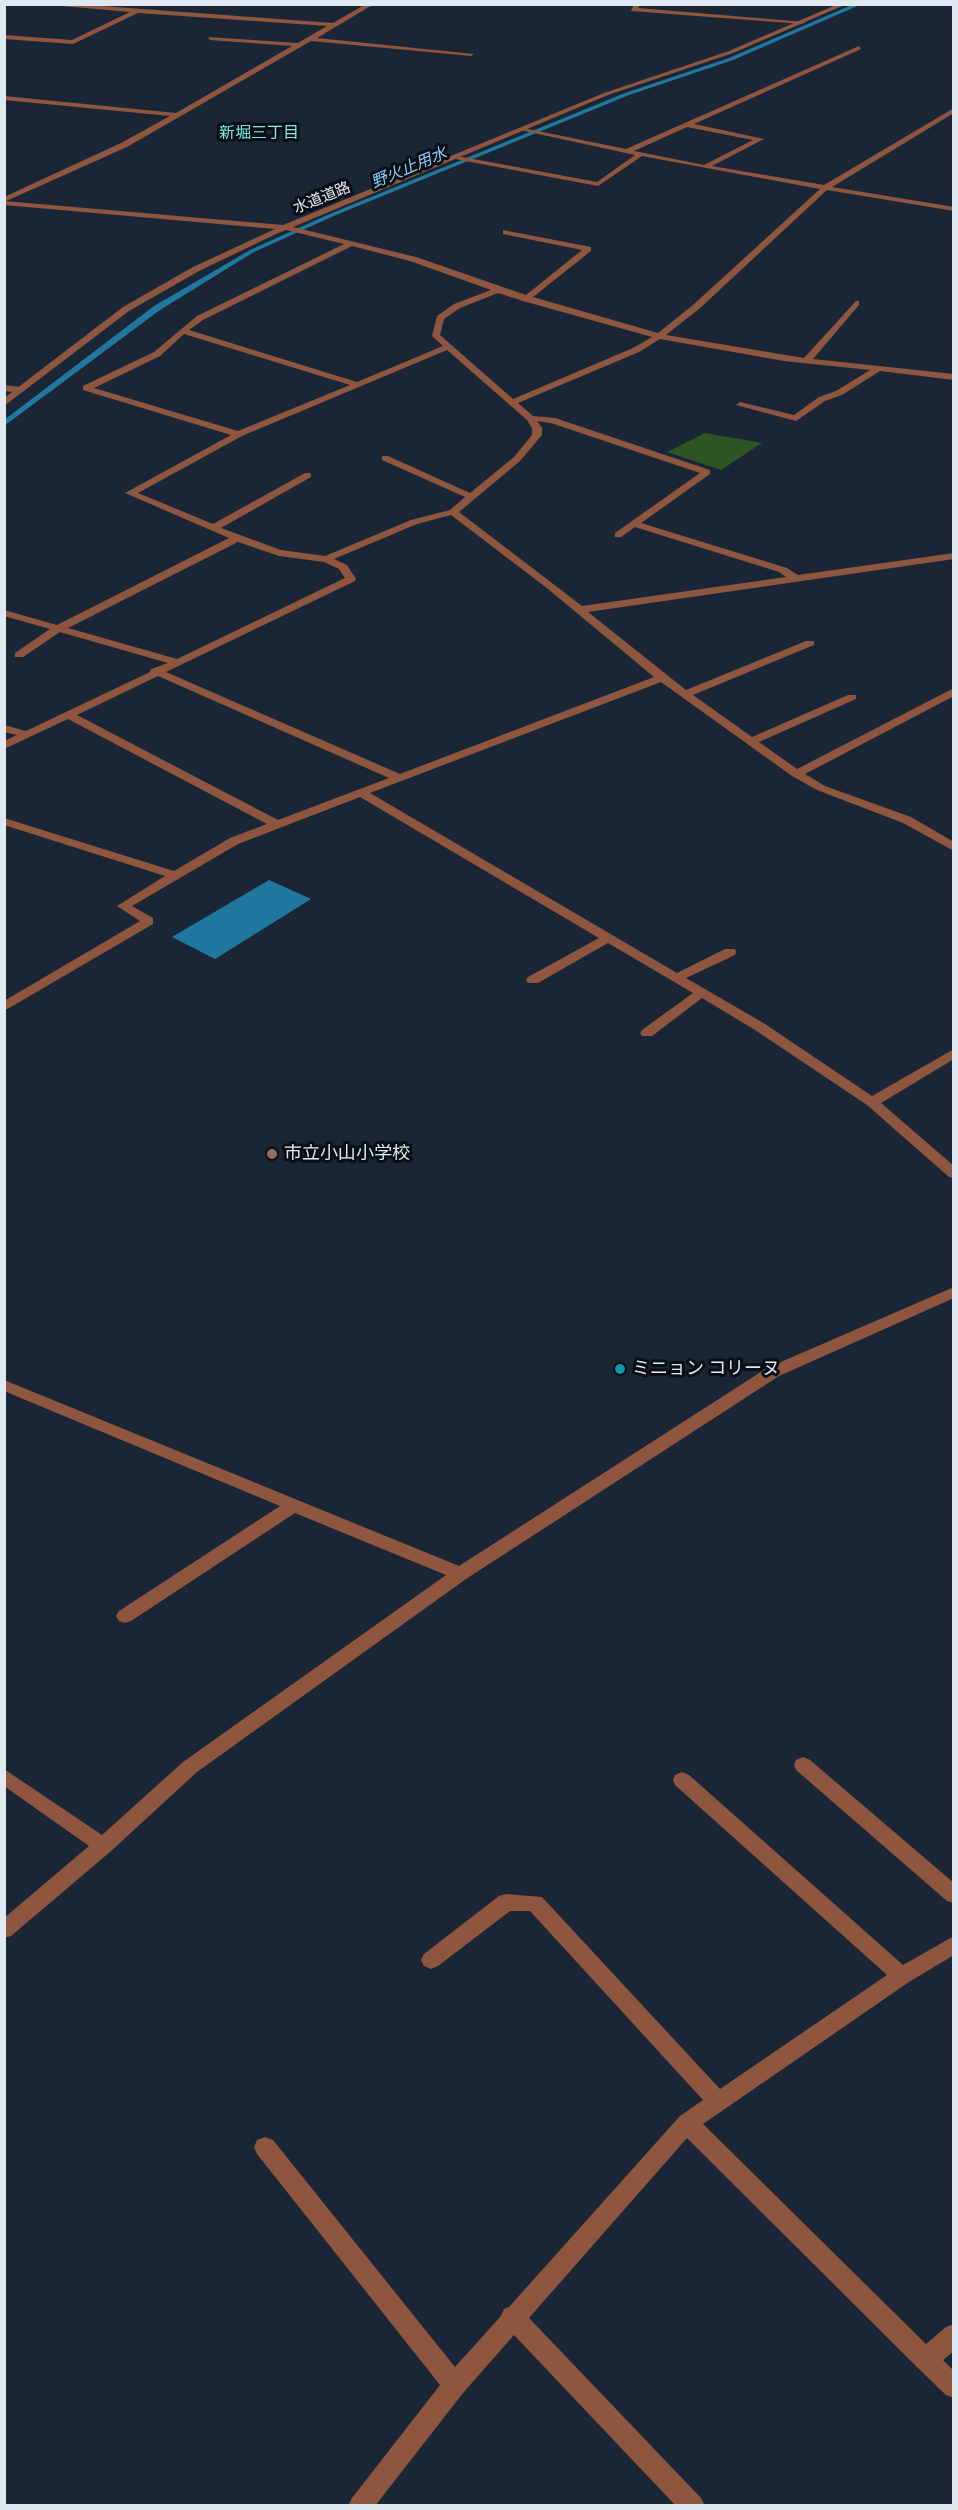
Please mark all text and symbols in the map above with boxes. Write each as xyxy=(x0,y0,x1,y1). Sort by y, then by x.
district label: 新堀三丁目 xyxy=(219,123,299,143)
water label: 野火止用水 xyxy=(368,144,450,192)
street label: 水道道路 xyxy=(291,178,353,218)
place label: 市立小山小学校 xyxy=(284,1143,410,1165)
marker: 市立小山小学校 xyxy=(265,1147,279,1161)
place label: ミニョン コリーヌ xyxy=(632,1358,780,1380)
marker: ミニョン コリーヌ xyxy=(613,1362,627,1376)

